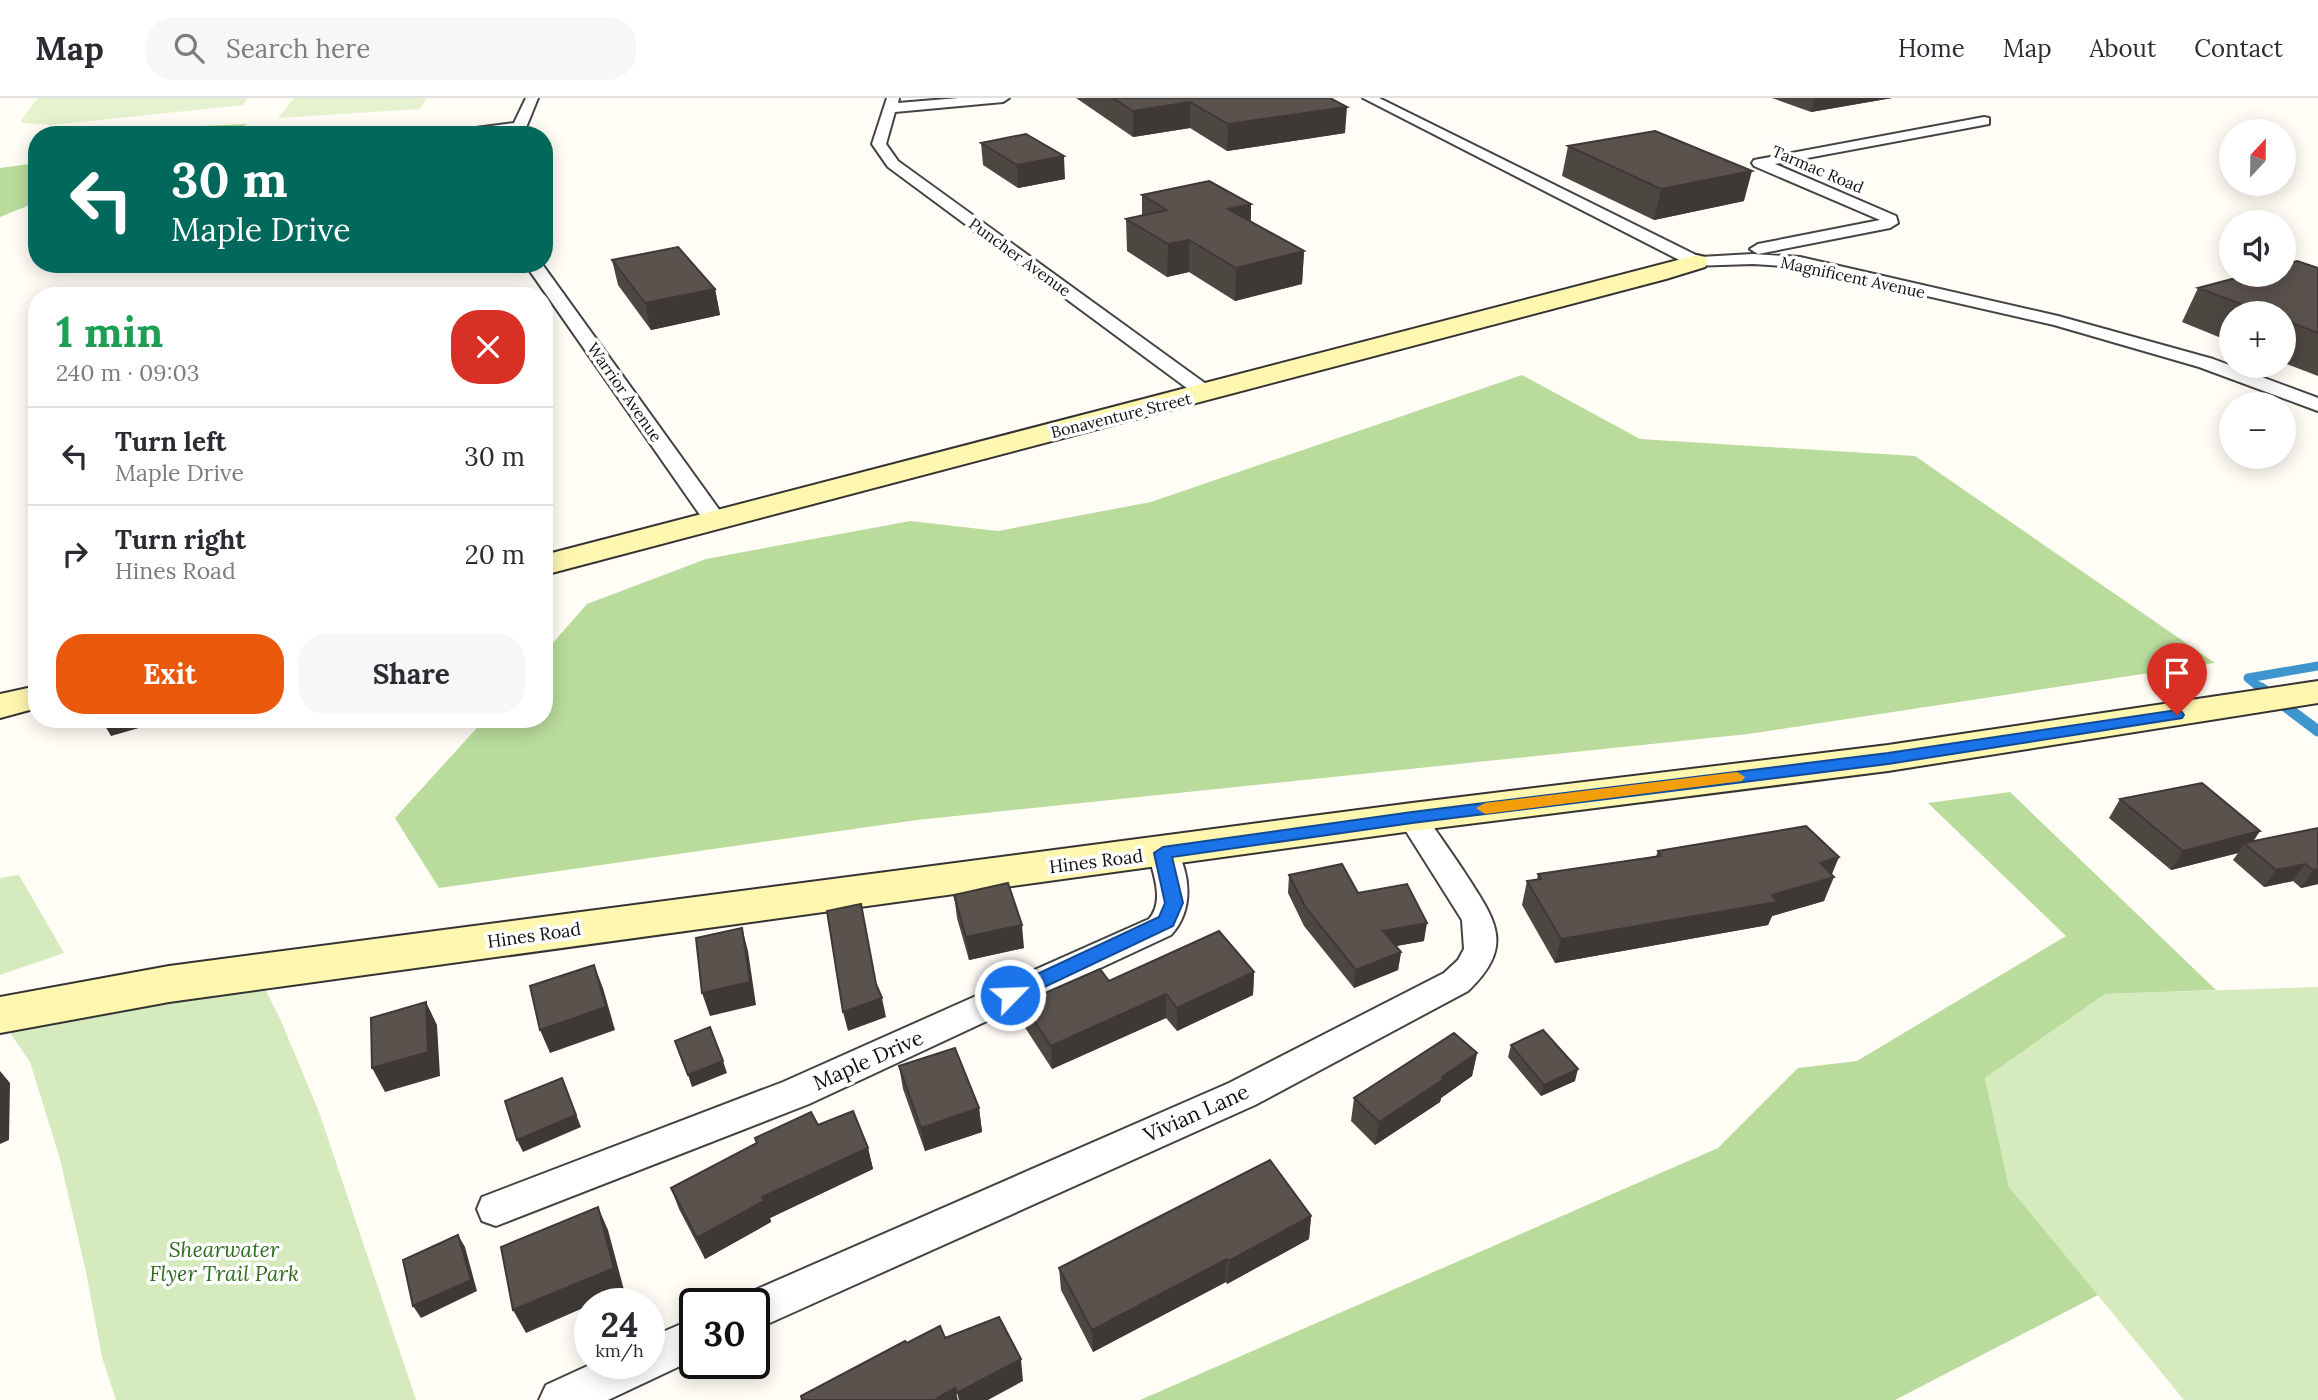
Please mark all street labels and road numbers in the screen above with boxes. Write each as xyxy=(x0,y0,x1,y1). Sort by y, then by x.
street label: Tarmac Road xyxy=(1769,141,1867,197)
street label: Puncher Avenue xyxy=(965,213,1075,301)
street label: Magnificent Avenue xyxy=(1779,252,1927,302)
street label: Warrior Avenue xyxy=(583,338,667,446)
street label: Bonaventure Street xyxy=(1049,388,1194,442)
street label: Hines Road xyxy=(1048,844,1145,878)
street label: Hines Road xyxy=(486,917,583,953)
street label: Maple Drive xyxy=(809,1024,927,1096)
street label: Vivian Lane xyxy=(1138,1078,1253,1149)

